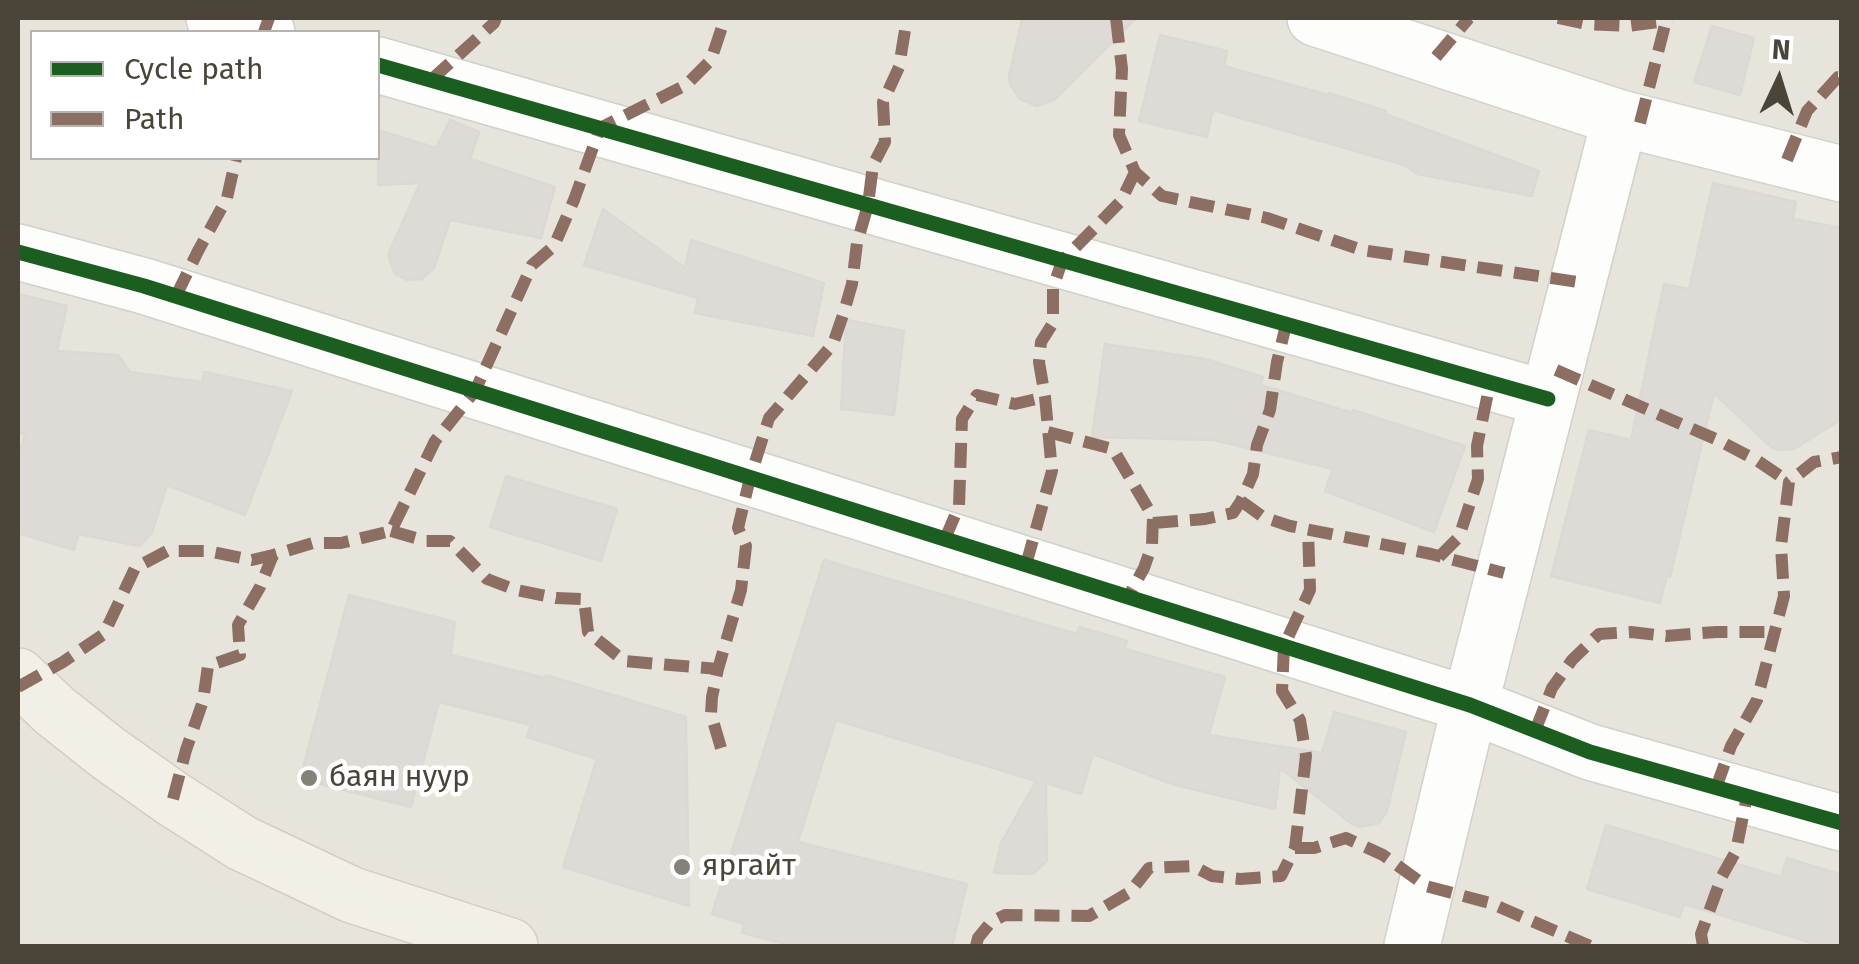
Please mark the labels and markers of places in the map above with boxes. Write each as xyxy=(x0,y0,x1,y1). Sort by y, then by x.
place label: баян нуур xyxy=(329,760,470,796)
marker: баян нуур xyxy=(298,767,320,789)
place label: яргайт xyxy=(702,849,796,885)
marker: яргайт xyxy=(671,856,693,878)

